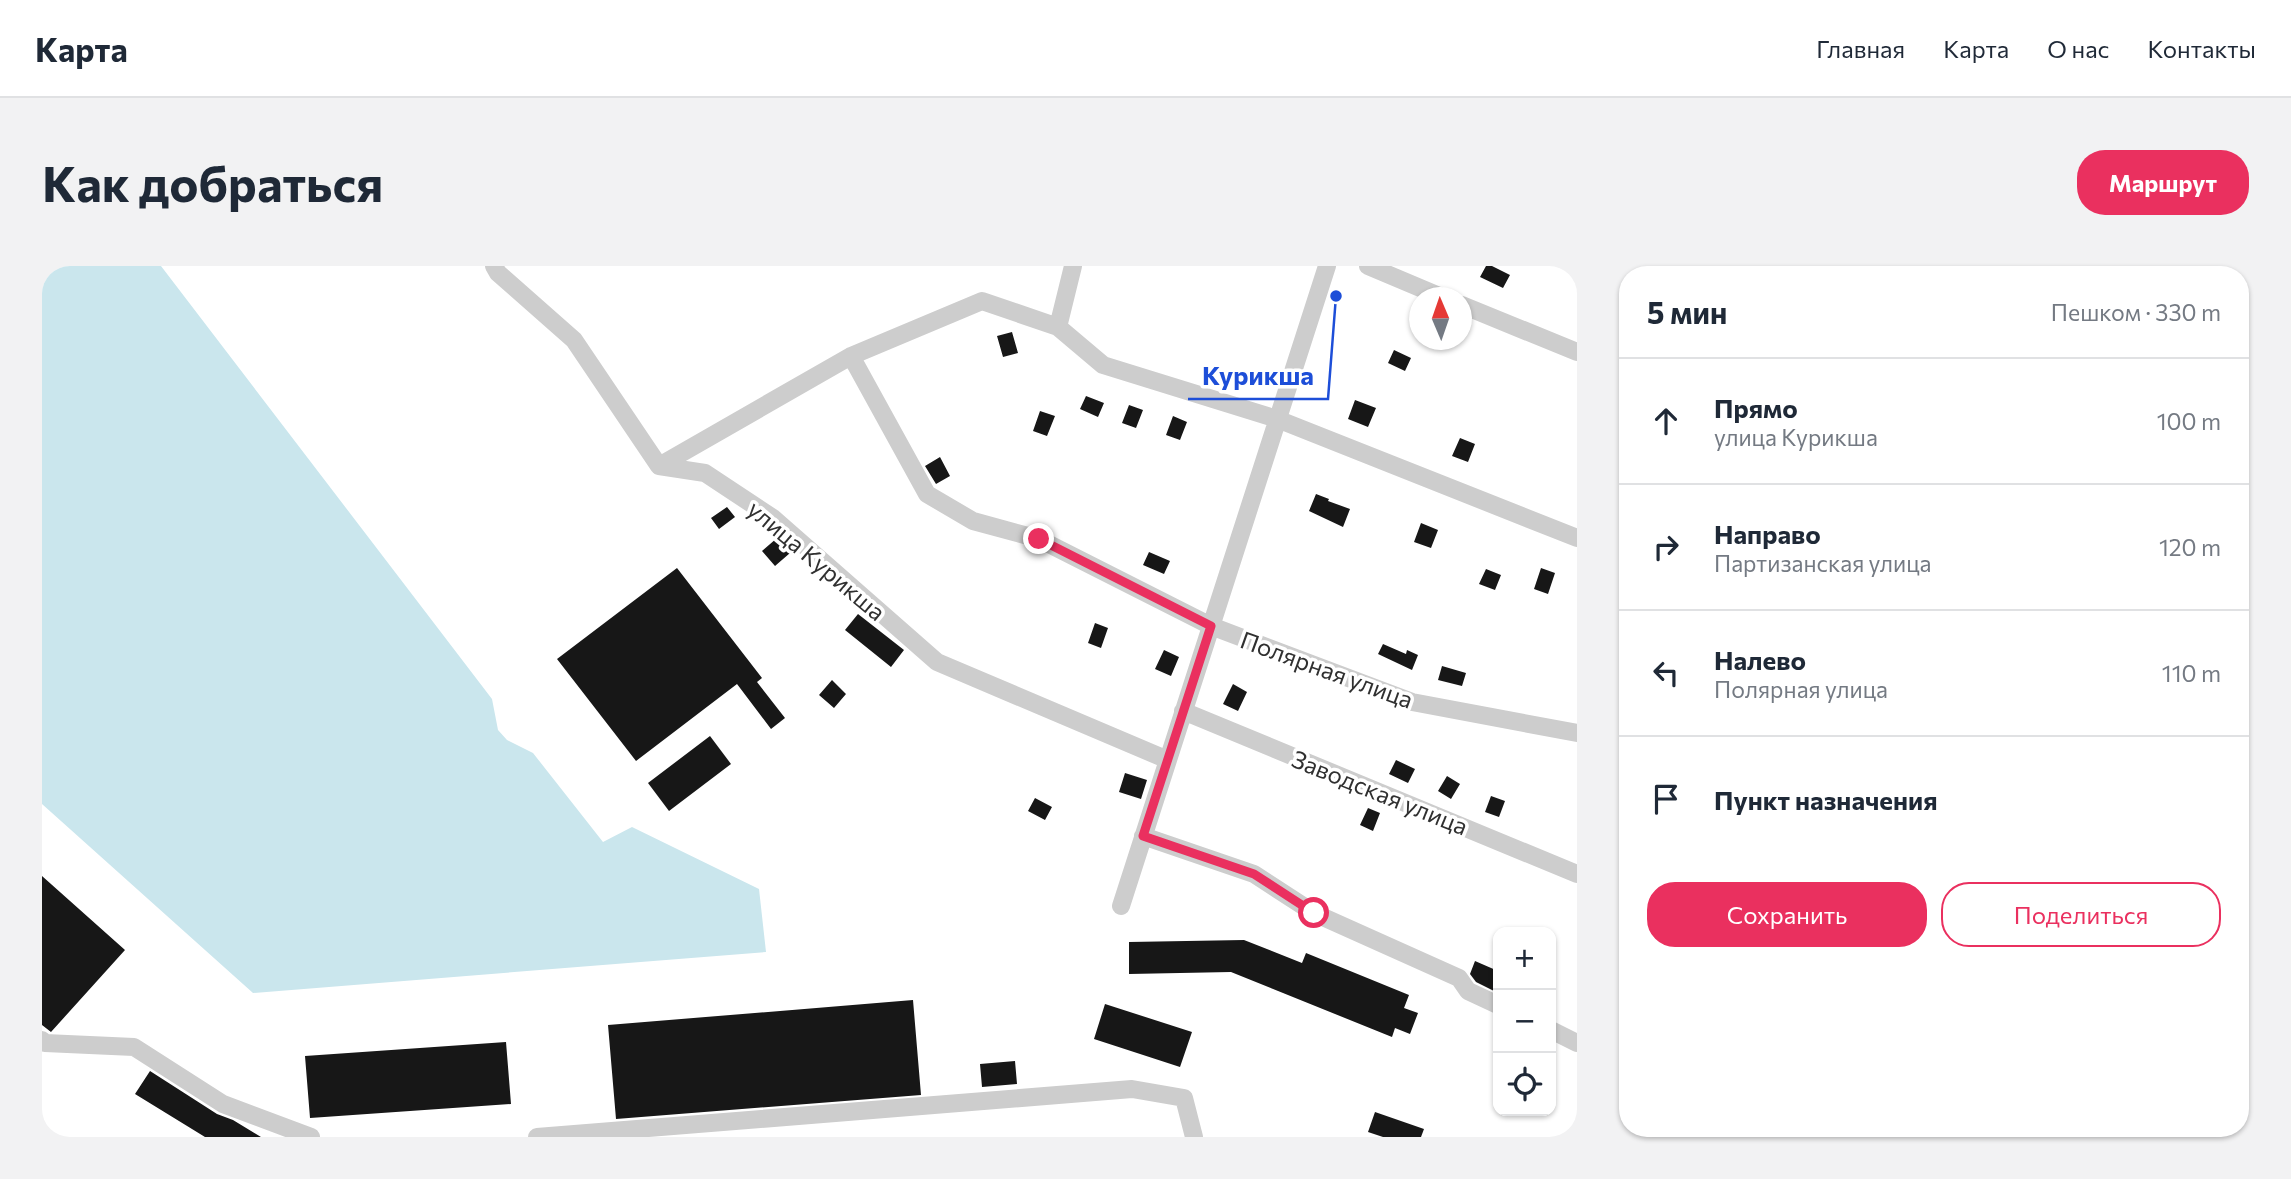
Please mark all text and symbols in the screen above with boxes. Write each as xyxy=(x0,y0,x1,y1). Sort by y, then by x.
text: Карта xyxy=(35,28,128,69)
text: Главная xyxy=(1816,34,1905,63)
text: Карта xyxy=(1943,34,2009,63)
text: О нас xyxy=(2047,34,2109,63)
text: Контакты xyxy=(2147,34,2256,63)
button: Маршрут xyxy=(2077,150,2249,215)
text: Как добраться xyxy=(42,152,383,212)
north arrow xyxy=(1409,287,1472,350)
text: 5 мин xyxy=(1647,293,1727,330)
text: Пешком · 330 m xyxy=(2051,298,2221,326)
callout: Курикша xyxy=(1188,352,1328,399)
text: Курикша xyxy=(1202,359,1314,390)
text: Прямо xyxy=(1714,392,1798,423)
icon: ahead xyxy=(1647,402,1685,440)
text: 100 m xyxy=(2157,407,2221,435)
text: улица Курикша xyxy=(1714,423,1878,451)
street label: улица Курикша xyxy=(742,494,892,626)
text: Направо xyxy=(1714,518,1821,549)
route end xyxy=(1023,523,1054,554)
icon: right xyxy=(1647,528,1685,566)
text: 120 m xyxy=(2159,533,2221,561)
text: Партизанская улица xyxy=(1714,549,1932,577)
street label: Полярная улица xyxy=(1237,624,1417,714)
text: Налево xyxy=(1714,644,1806,675)
icon: left xyxy=(1647,654,1685,692)
text: 110 m xyxy=(2162,659,2221,687)
text: Полярная улица xyxy=(1714,675,1888,703)
street label: Заводская улица xyxy=(1288,744,1472,840)
icon: arrive xyxy=(1647,780,1685,818)
text: Пункт назначения xyxy=(1714,784,1938,815)
button: Сохранить xyxy=(1647,882,1927,947)
button: Поделиться xyxy=(1941,882,2221,947)
route start xyxy=(1298,897,1329,928)
map controls xyxy=(1493,927,1556,1116)
button: + xyxy=(1493,927,1556,990)
button: − xyxy=(1493,990,1556,1053)
button: locate xyxy=(1493,1053,1556,1116)

